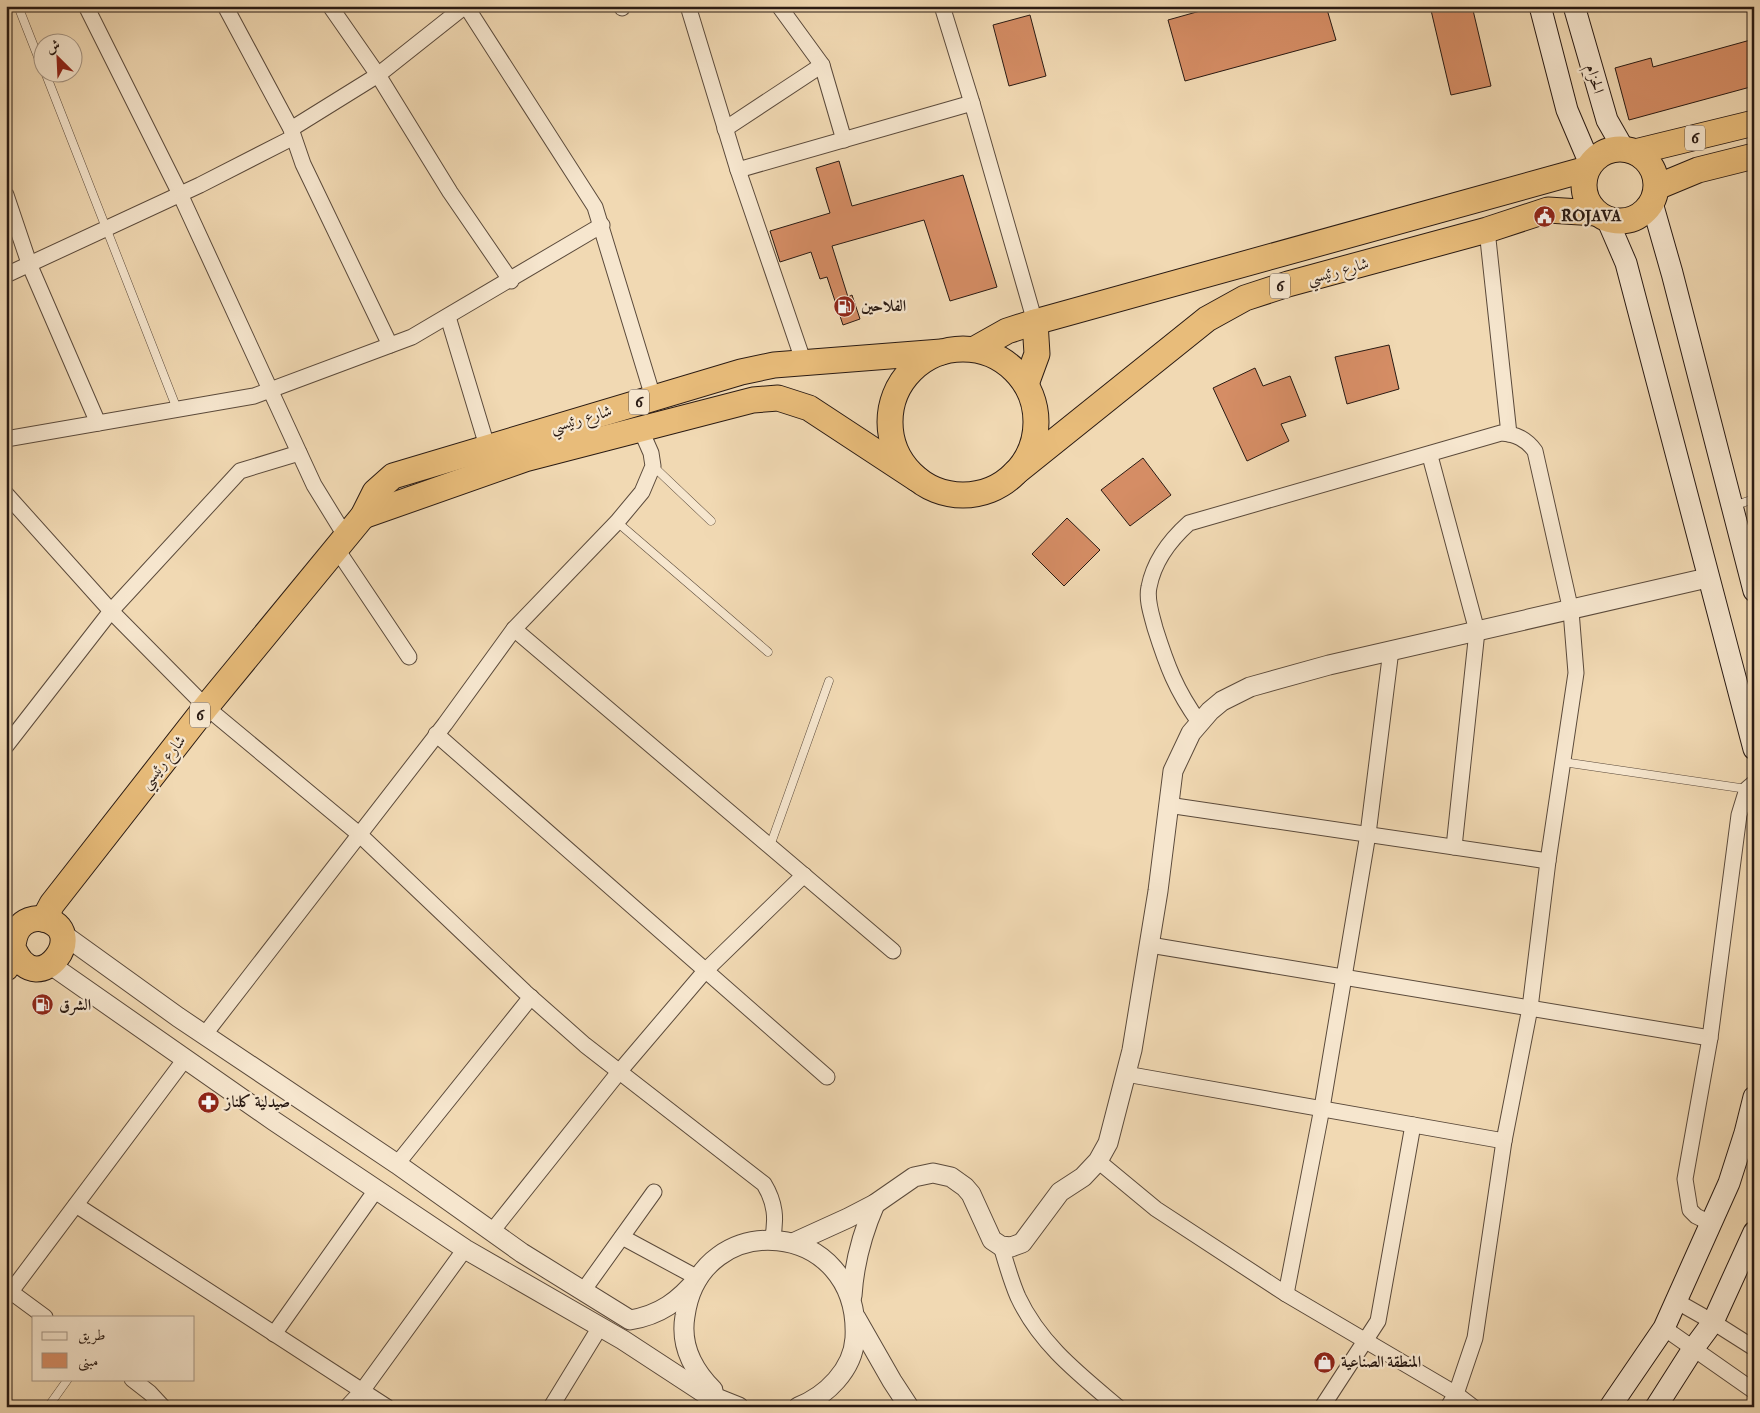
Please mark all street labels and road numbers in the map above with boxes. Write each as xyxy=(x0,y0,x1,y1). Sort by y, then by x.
street label: الحزام xyxy=(1577,62,1609,97)
road number: 6 xyxy=(1685,126,1705,150)
street label: شارع رئيسي xyxy=(1305,253,1372,294)
road number: 6 xyxy=(1270,274,1290,298)
road number: 6 xyxy=(629,390,649,414)
street label: شارع رئيسي xyxy=(548,401,615,442)
road number: 6 xyxy=(190,702,210,728)
street label: شارع رئيسي xyxy=(136,731,194,796)

